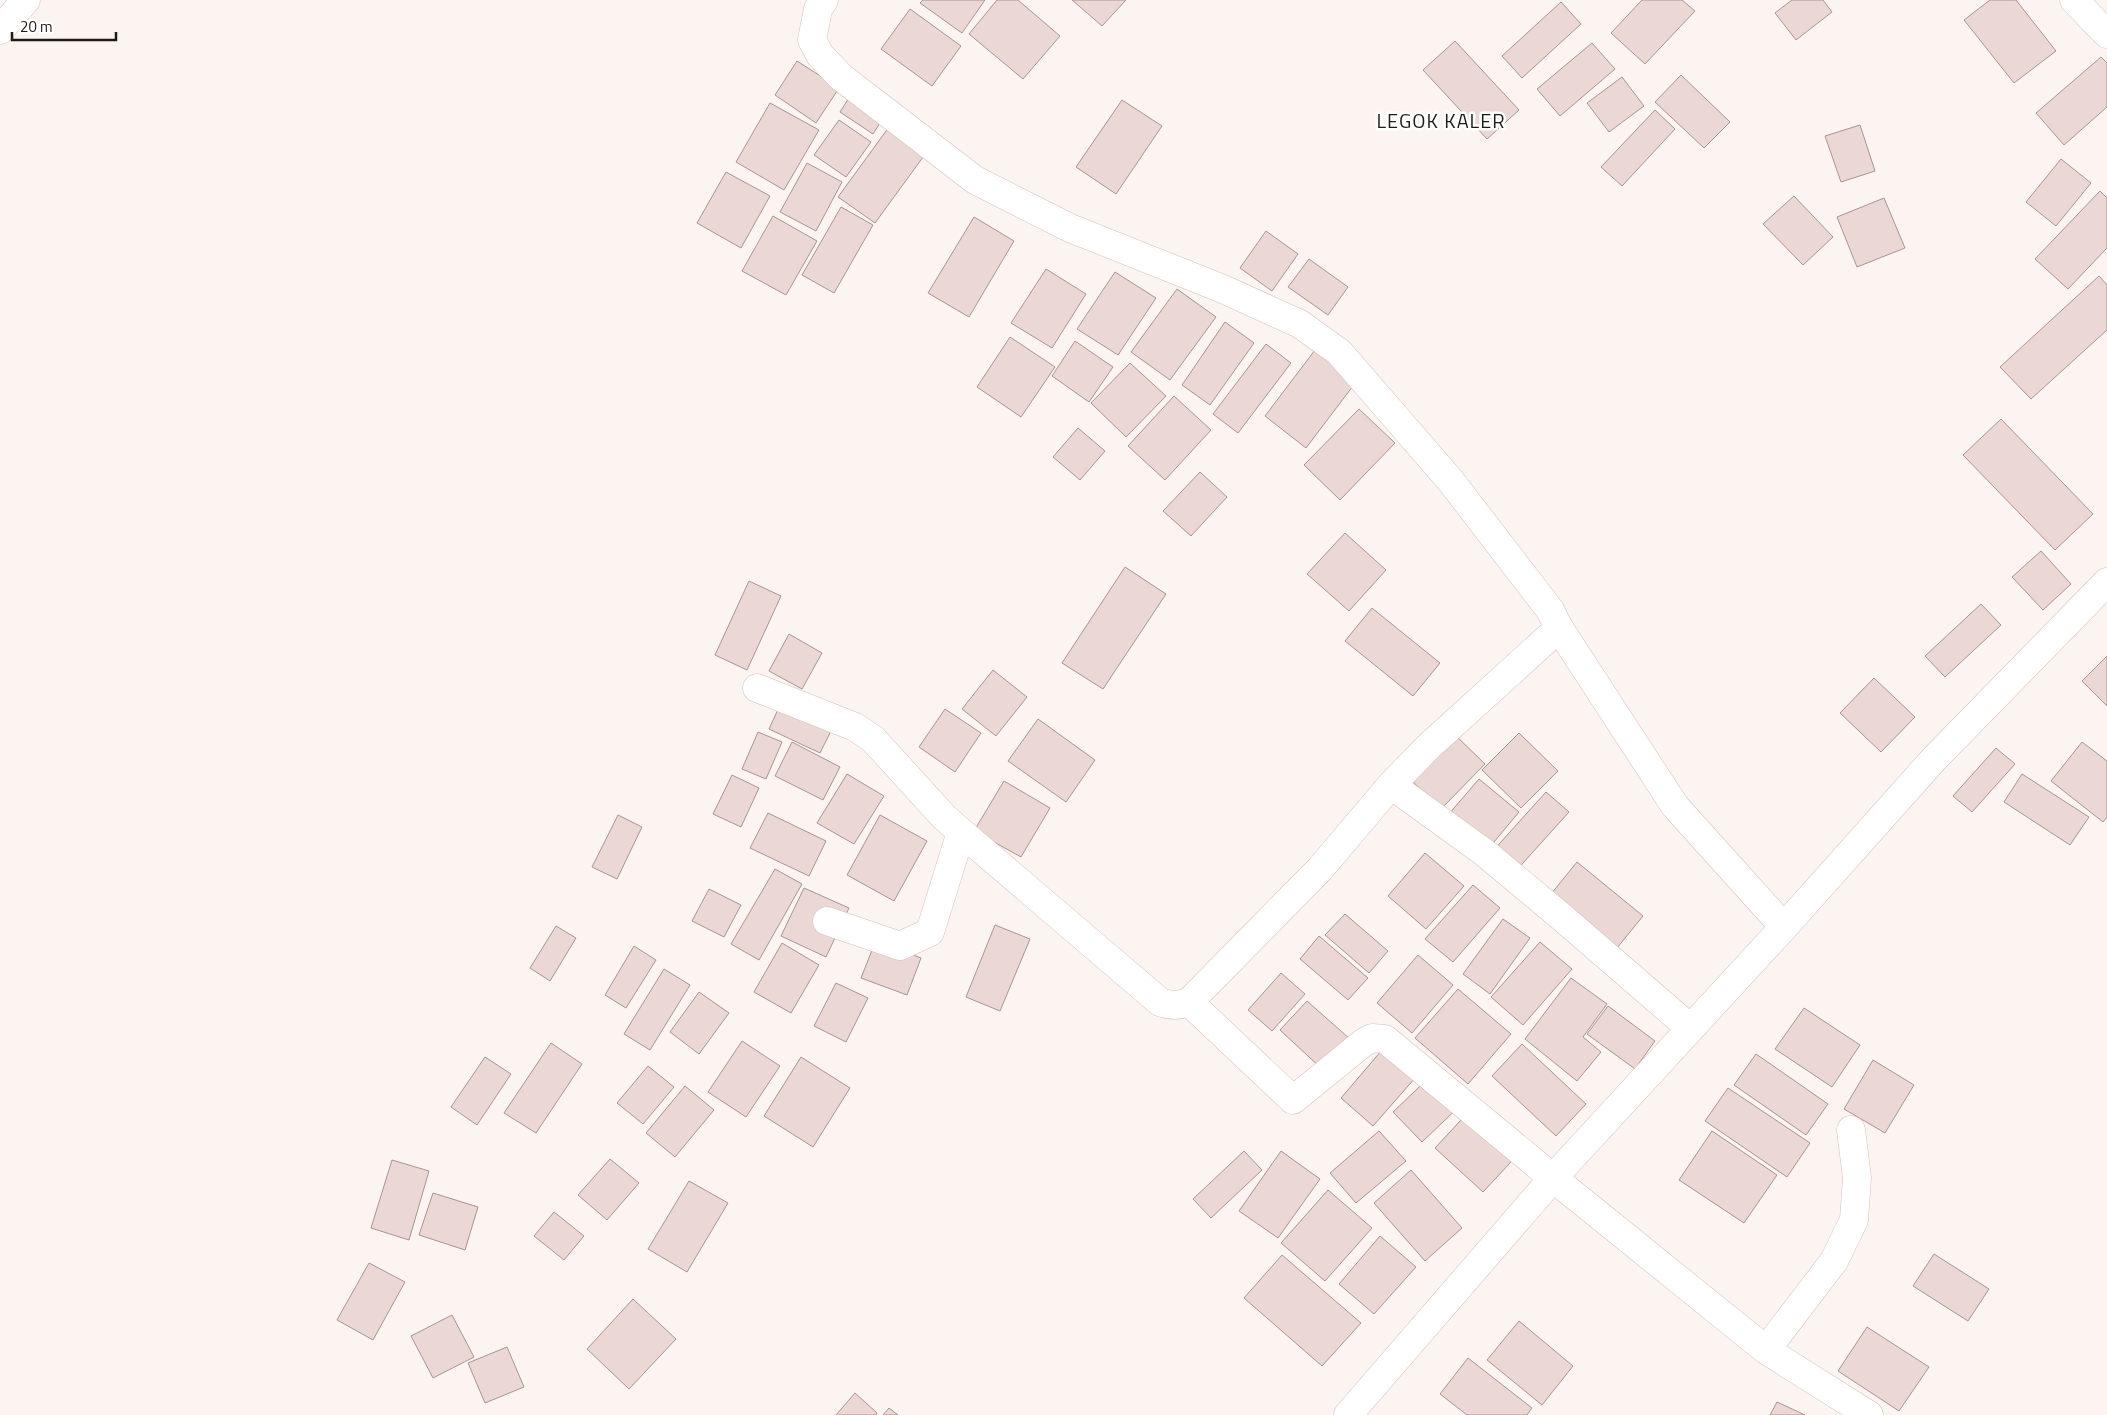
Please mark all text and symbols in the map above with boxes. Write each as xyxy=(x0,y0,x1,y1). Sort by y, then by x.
scale bar xyxy=(12,10,116,42)
text: 20 m xyxy=(20,15,53,38)
district label: LEGOK KALER xyxy=(1376,105,1506,136)

